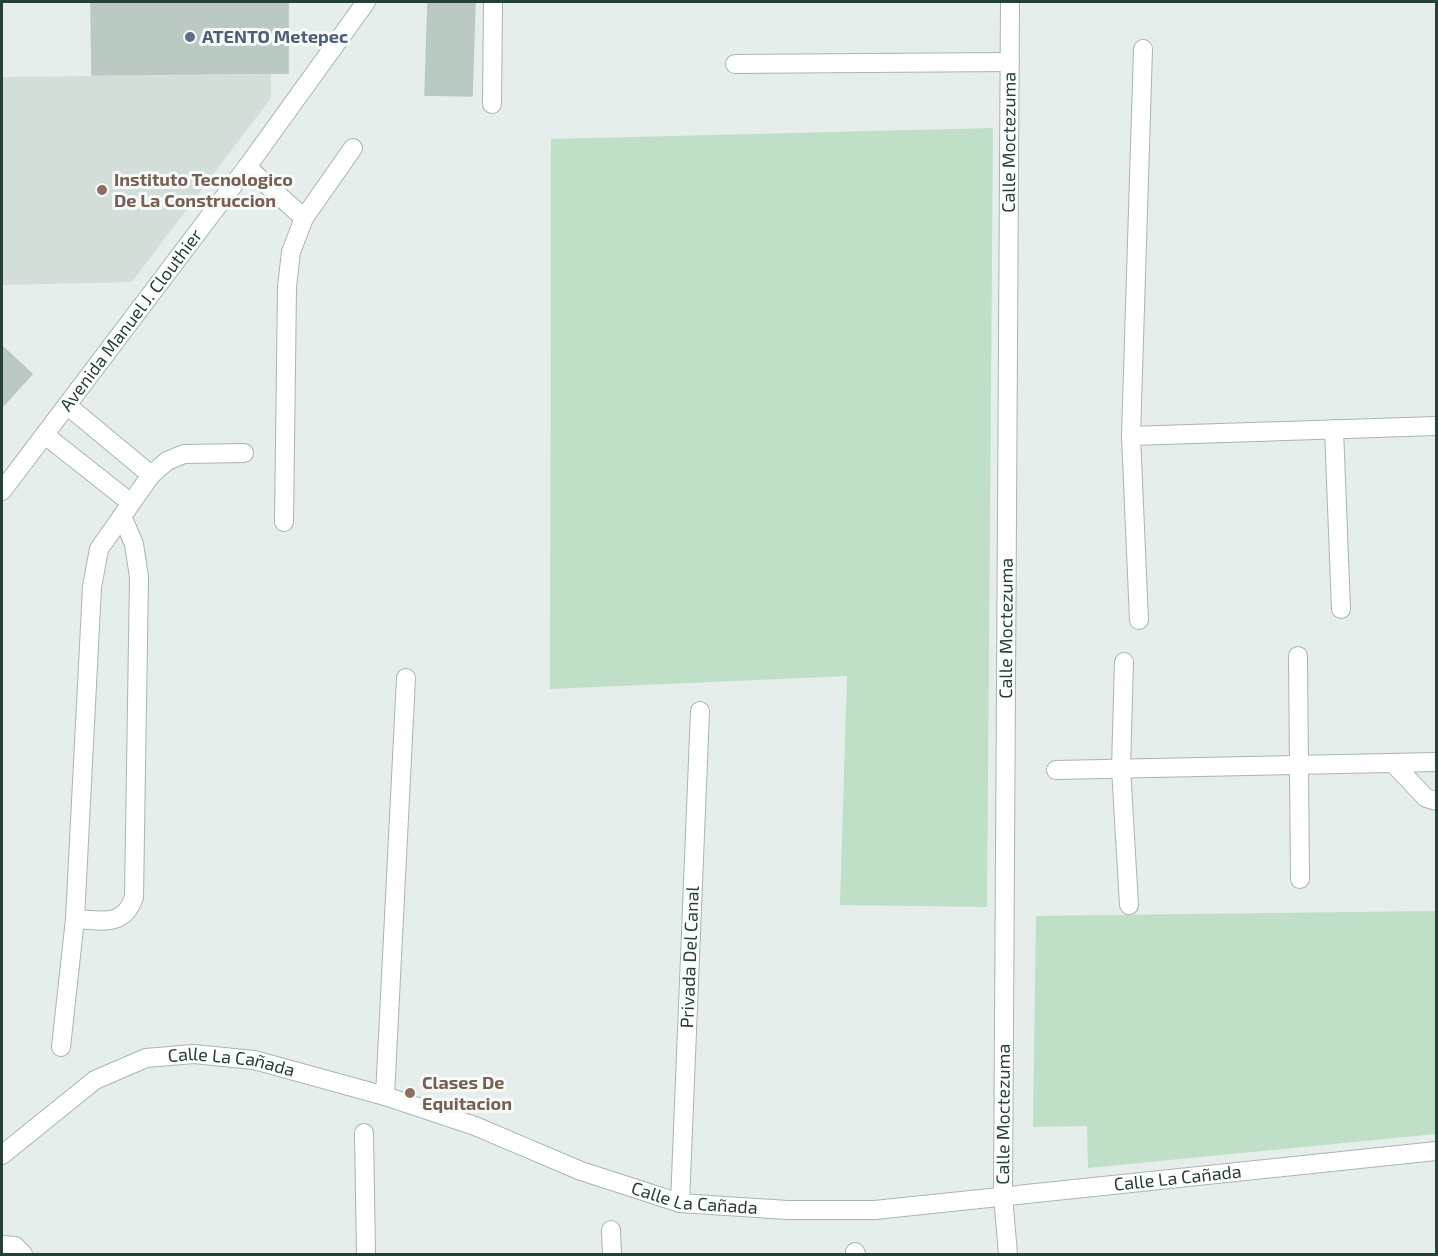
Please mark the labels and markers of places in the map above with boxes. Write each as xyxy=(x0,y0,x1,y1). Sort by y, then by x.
place label: ATENTO Metepec xyxy=(202,25,348,47)
marker: ATENTO Metepec xyxy=(183,30,197,44)
place label: Instituto Tecnologico De La Construccion xyxy=(114,168,293,211)
marker: Instituto Tecnologico De La Construccion xyxy=(95,183,109,197)
place label: Clases De Equitacion xyxy=(422,1071,512,1114)
marker: Clases De Equitacion xyxy=(403,1086,417,1100)

